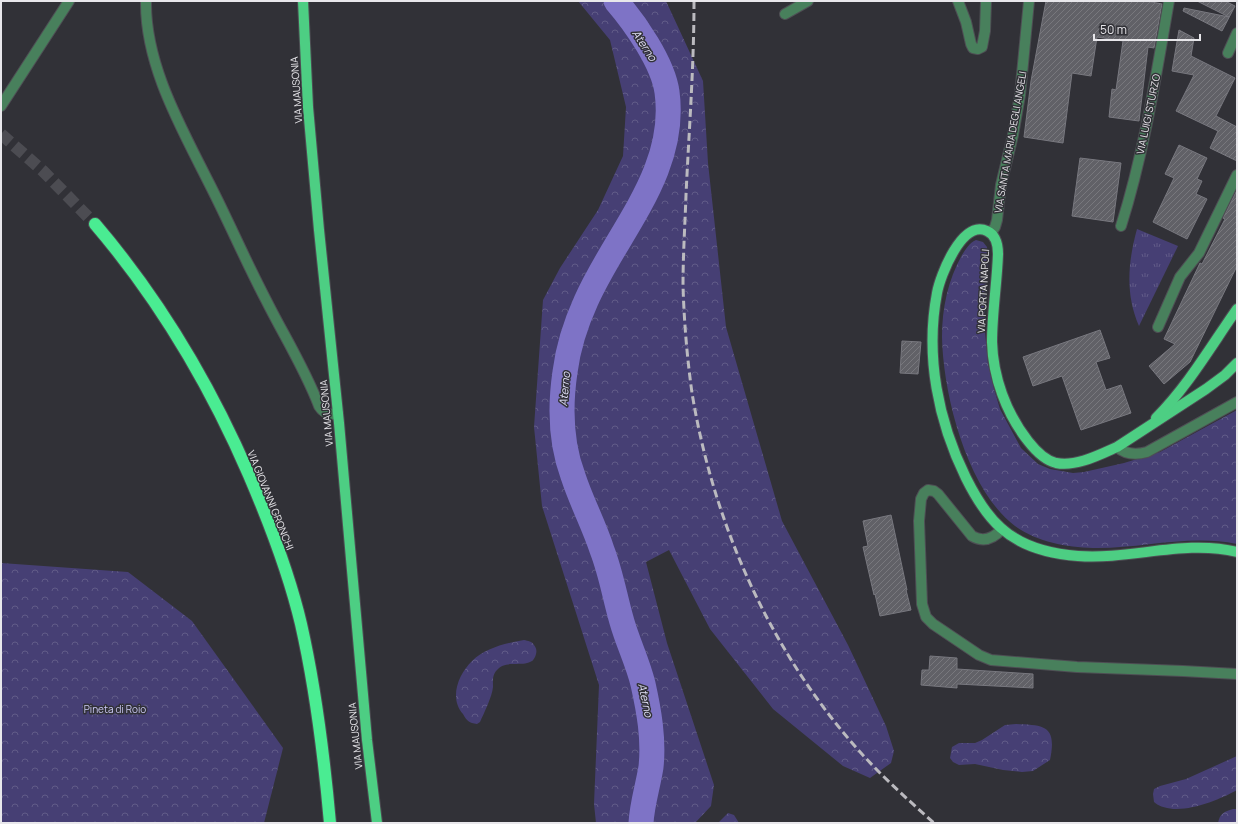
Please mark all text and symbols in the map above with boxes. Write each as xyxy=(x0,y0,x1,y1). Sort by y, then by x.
scale bar xyxy=(1094,16,1200,42)
text: 50 m xyxy=(1100,21,1127,38)
water label: Aterno xyxy=(629,27,661,65)
street label: VIA MAUSONIA xyxy=(287,55,305,124)
street label: VIA SANTA MARIA DEGLI ANGELI xyxy=(991,70,1029,214)
street label: VIA LUIGI STURZO xyxy=(1133,73,1163,155)
street label: VIA PORTA NAPOLI xyxy=(974,249,992,333)
water label: Aterno xyxy=(555,370,573,407)
street label: VIA MAUSONIA xyxy=(316,378,336,447)
street label: VIA GIOVANNI GRONCHI xyxy=(245,448,297,552)
water label: Aterno xyxy=(635,682,657,720)
street label: VIA MAUSONIA xyxy=(344,701,365,770)
park label: Pineta di Roio xyxy=(84,702,146,716)

